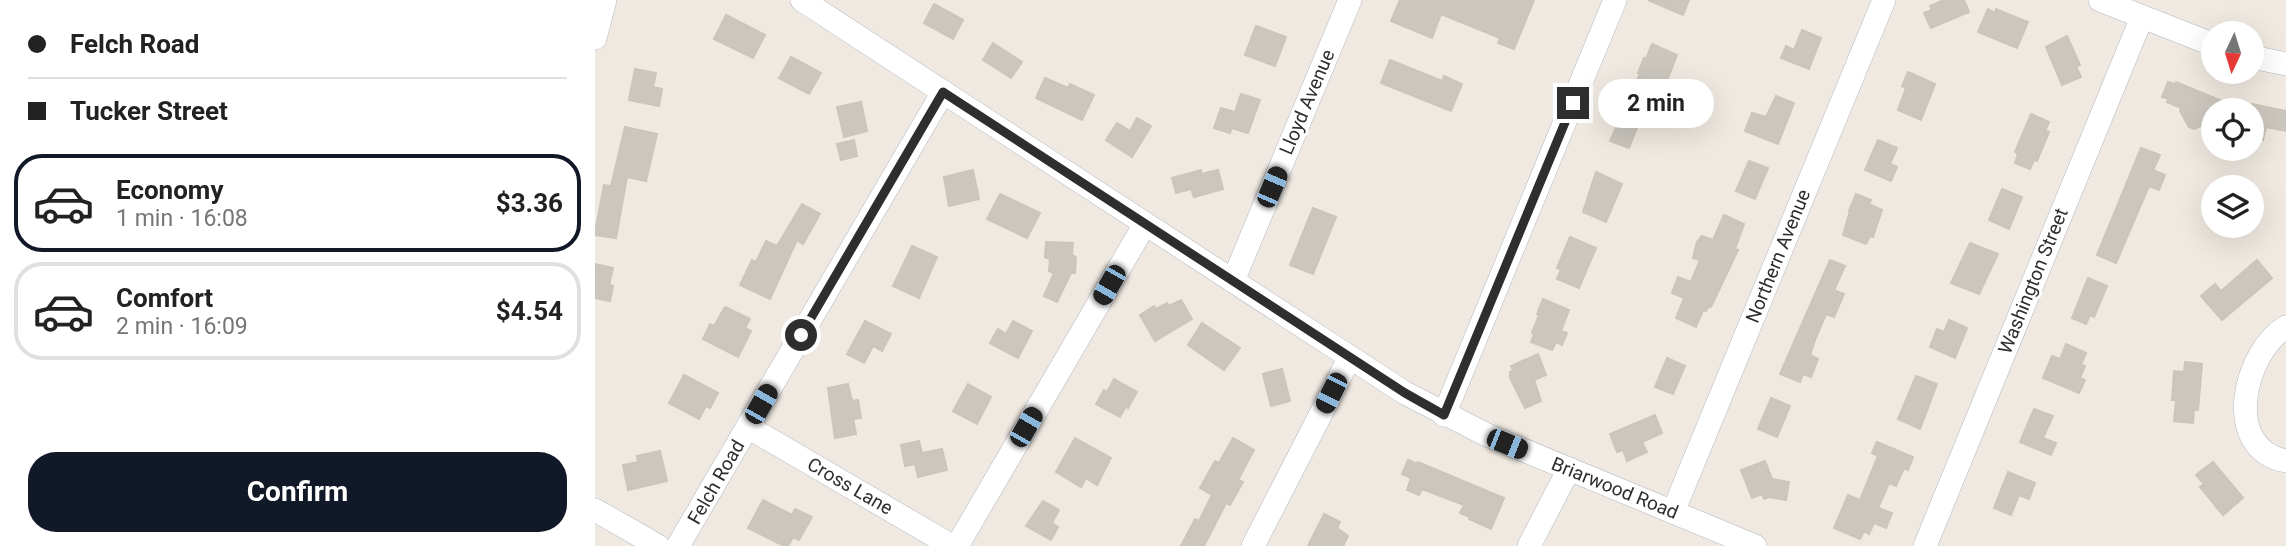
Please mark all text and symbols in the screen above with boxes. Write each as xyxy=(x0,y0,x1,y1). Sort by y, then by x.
north arrow xyxy=(2201,21,2265,84)
map controls xyxy=(2201,21,2264,238)
text: Felch Road xyxy=(70,29,199,59)
street label: Lloyd Avenue xyxy=(1275,46,1339,158)
callout: 2 min xyxy=(1597,78,1713,128)
route end xyxy=(1557,87,1589,119)
text: 2 min xyxy=(1627,90,1685,117)
text: Tucker Street xyxy=(70,96,228,126)
button: locate xyxy=(2201,98,2264,161)
car xyxy=(1255,164,1290,210)
icon: car xyxy=(32,172,95,235)
text: Economy xyxy=(116,175,223,205)
button: layers xyxy=(2201,175,2264,238)
street label: Northern Avenue xyxy=(1741,186,1815,326)
text: $3.36 xyxy=(496,188,563,218)
text: 1 min · 16:08 xyxy=(116,205,248,232)
street label: Washington Street xyxy=(1993,205,2073,357)
car xyxy=(1090,262,1129,308)
icon: car xyxy=(32,280,95,343)
text: Comfort xyxy=(116,283,213,313)
text: $4.54 xyxy=(496,296,563,326)
text: 2 min · 16:09 xyxy=(116,313,248,340)
route start xyxy=(785,319,817,351)
car xyxy=(1313,370,1350,416)
car xyxy=(742,381,781,427)
car xyxy=(1007,404,1046,450)
car xyxy=(1484,426,1531,462)
street label: Felch Road xyxy=(683,436,749,528)
button: Confirm xyxy=(28,452,567,532)
street label: Cross Lane xyxy=(803,452,897,520)
street label: Briarwood Road xyxy=(1548,452,1682,524)

